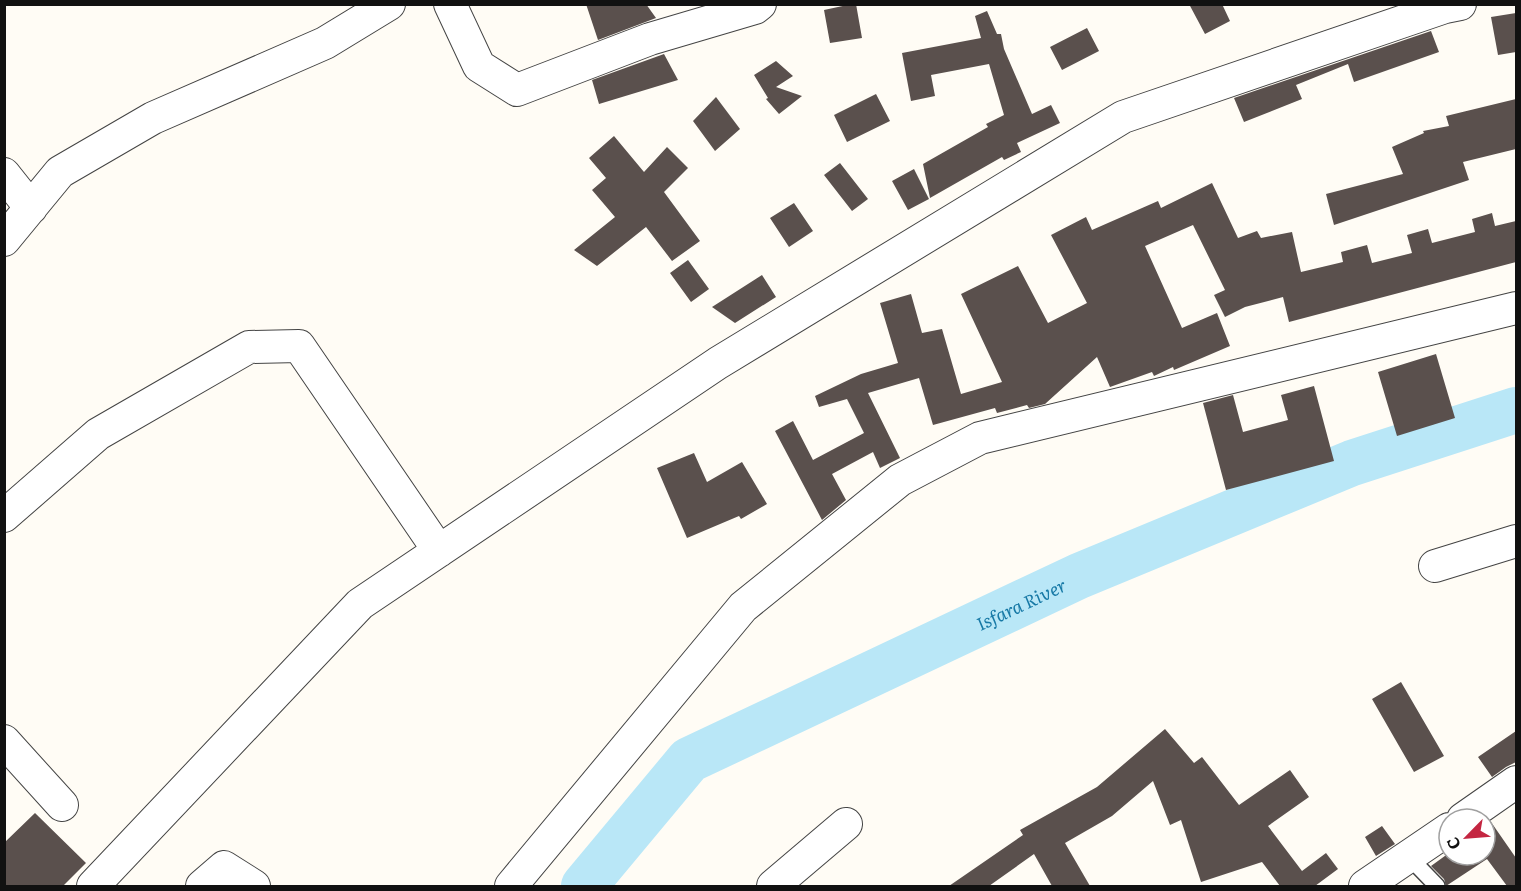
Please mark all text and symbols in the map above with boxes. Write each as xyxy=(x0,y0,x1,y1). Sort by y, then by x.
water label: Isfara River xyxy=(971,571,1070,636)
north arrow xyxy=(1437,807,1497,867)
text: С xyxy=(1439,834,1466,854)

